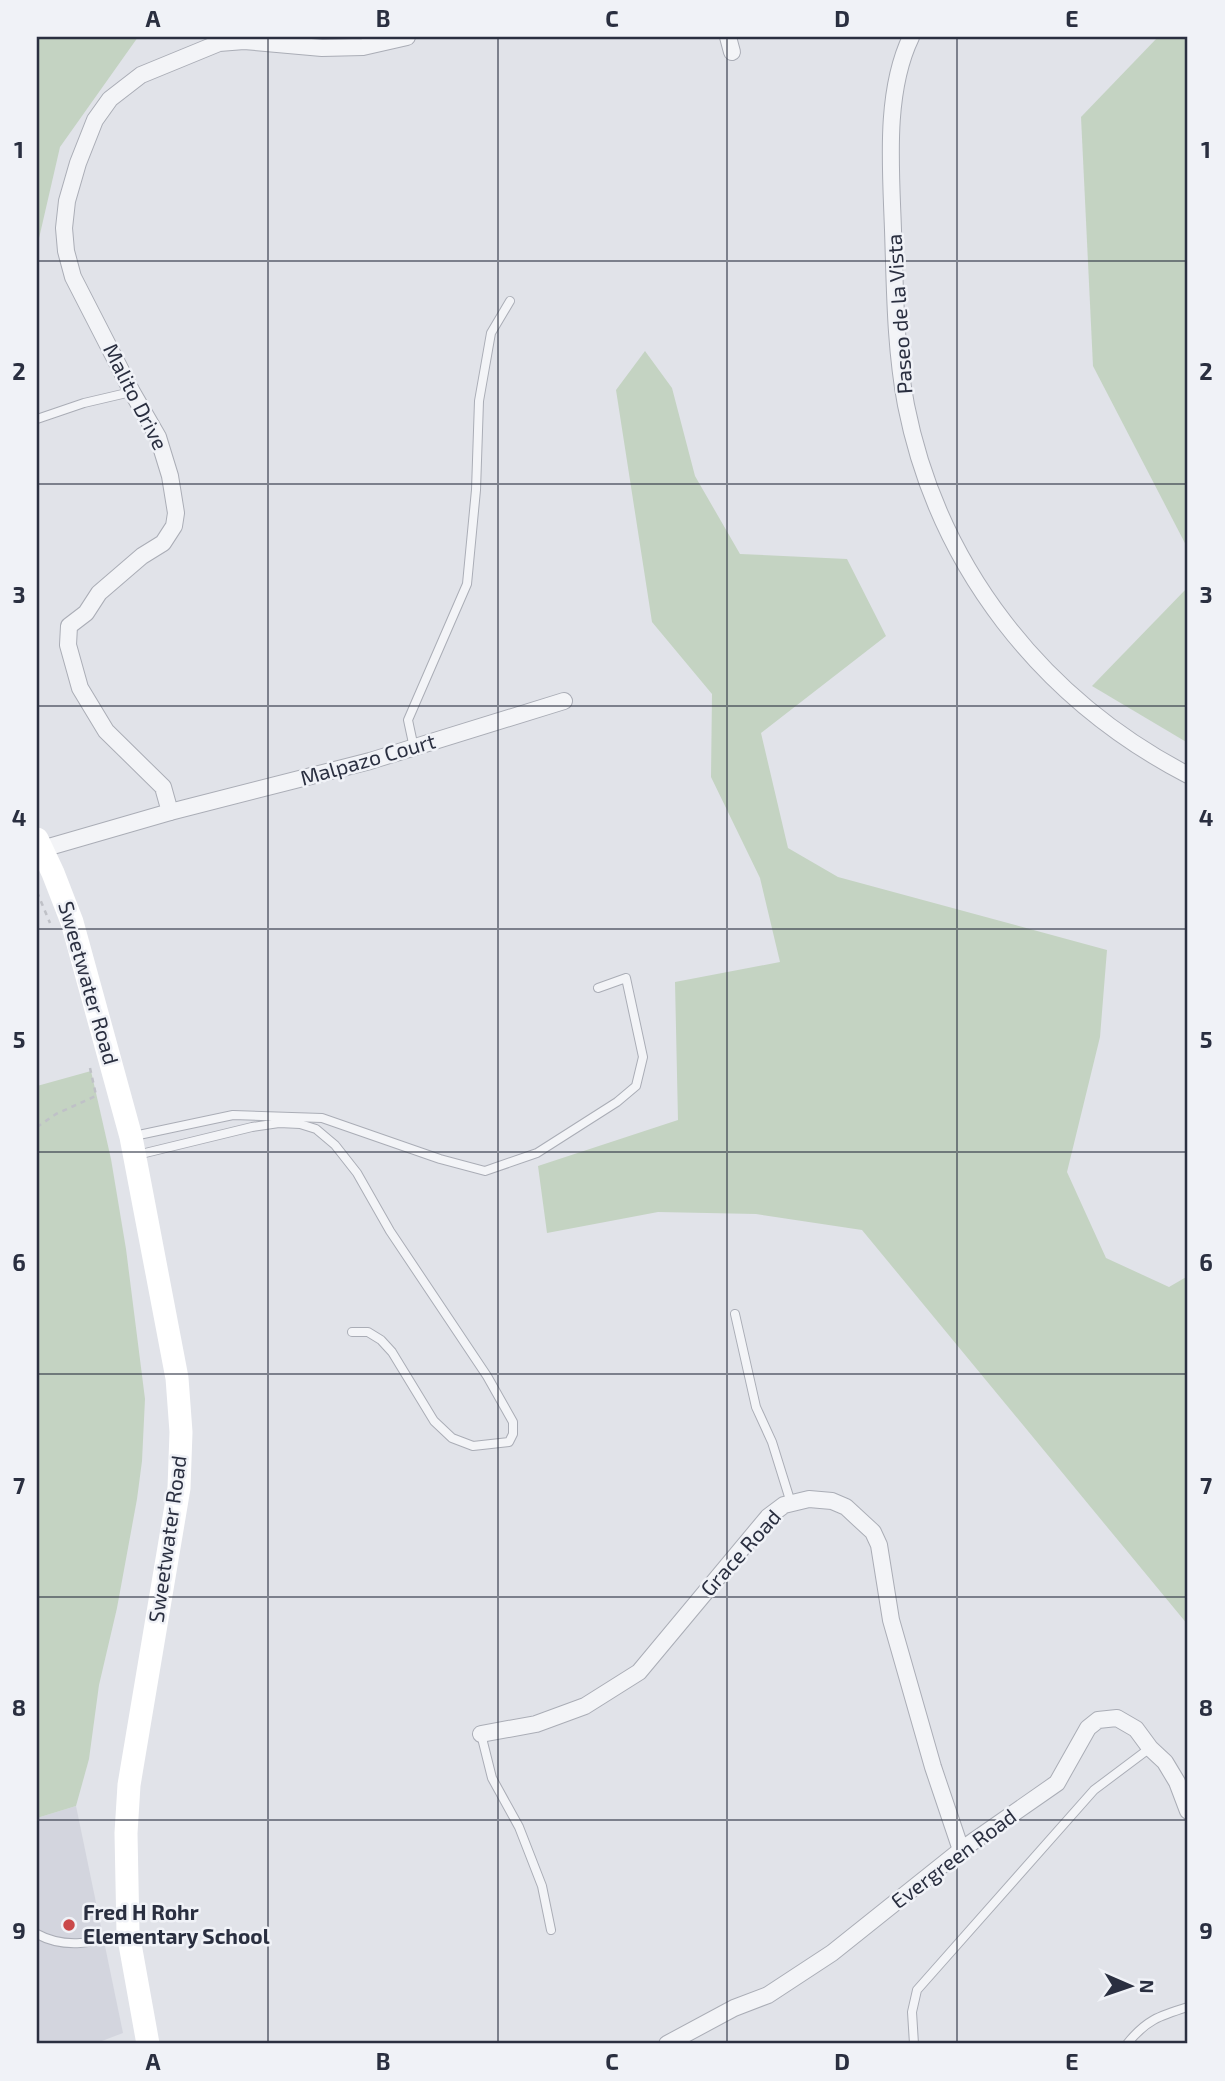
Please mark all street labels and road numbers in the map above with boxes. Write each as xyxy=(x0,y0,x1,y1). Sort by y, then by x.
street label: Paseo de la Vista xyxy=(880,233,917,395)
street label: Malito Drive xyxy=(99,339,174,454)
street label: Malpazo Court xyxy=(297,727,438,790)
street label: Sweetwater Road xyxy=(54,898,125,1067)
street label: Sweetwater Road xyxy=(142,1454,191,1624)
street label: Grace Road xyxy=(695,1504,785,1600)
street label: Evergreen Road xyxy=(886,1803,1021,1913)

